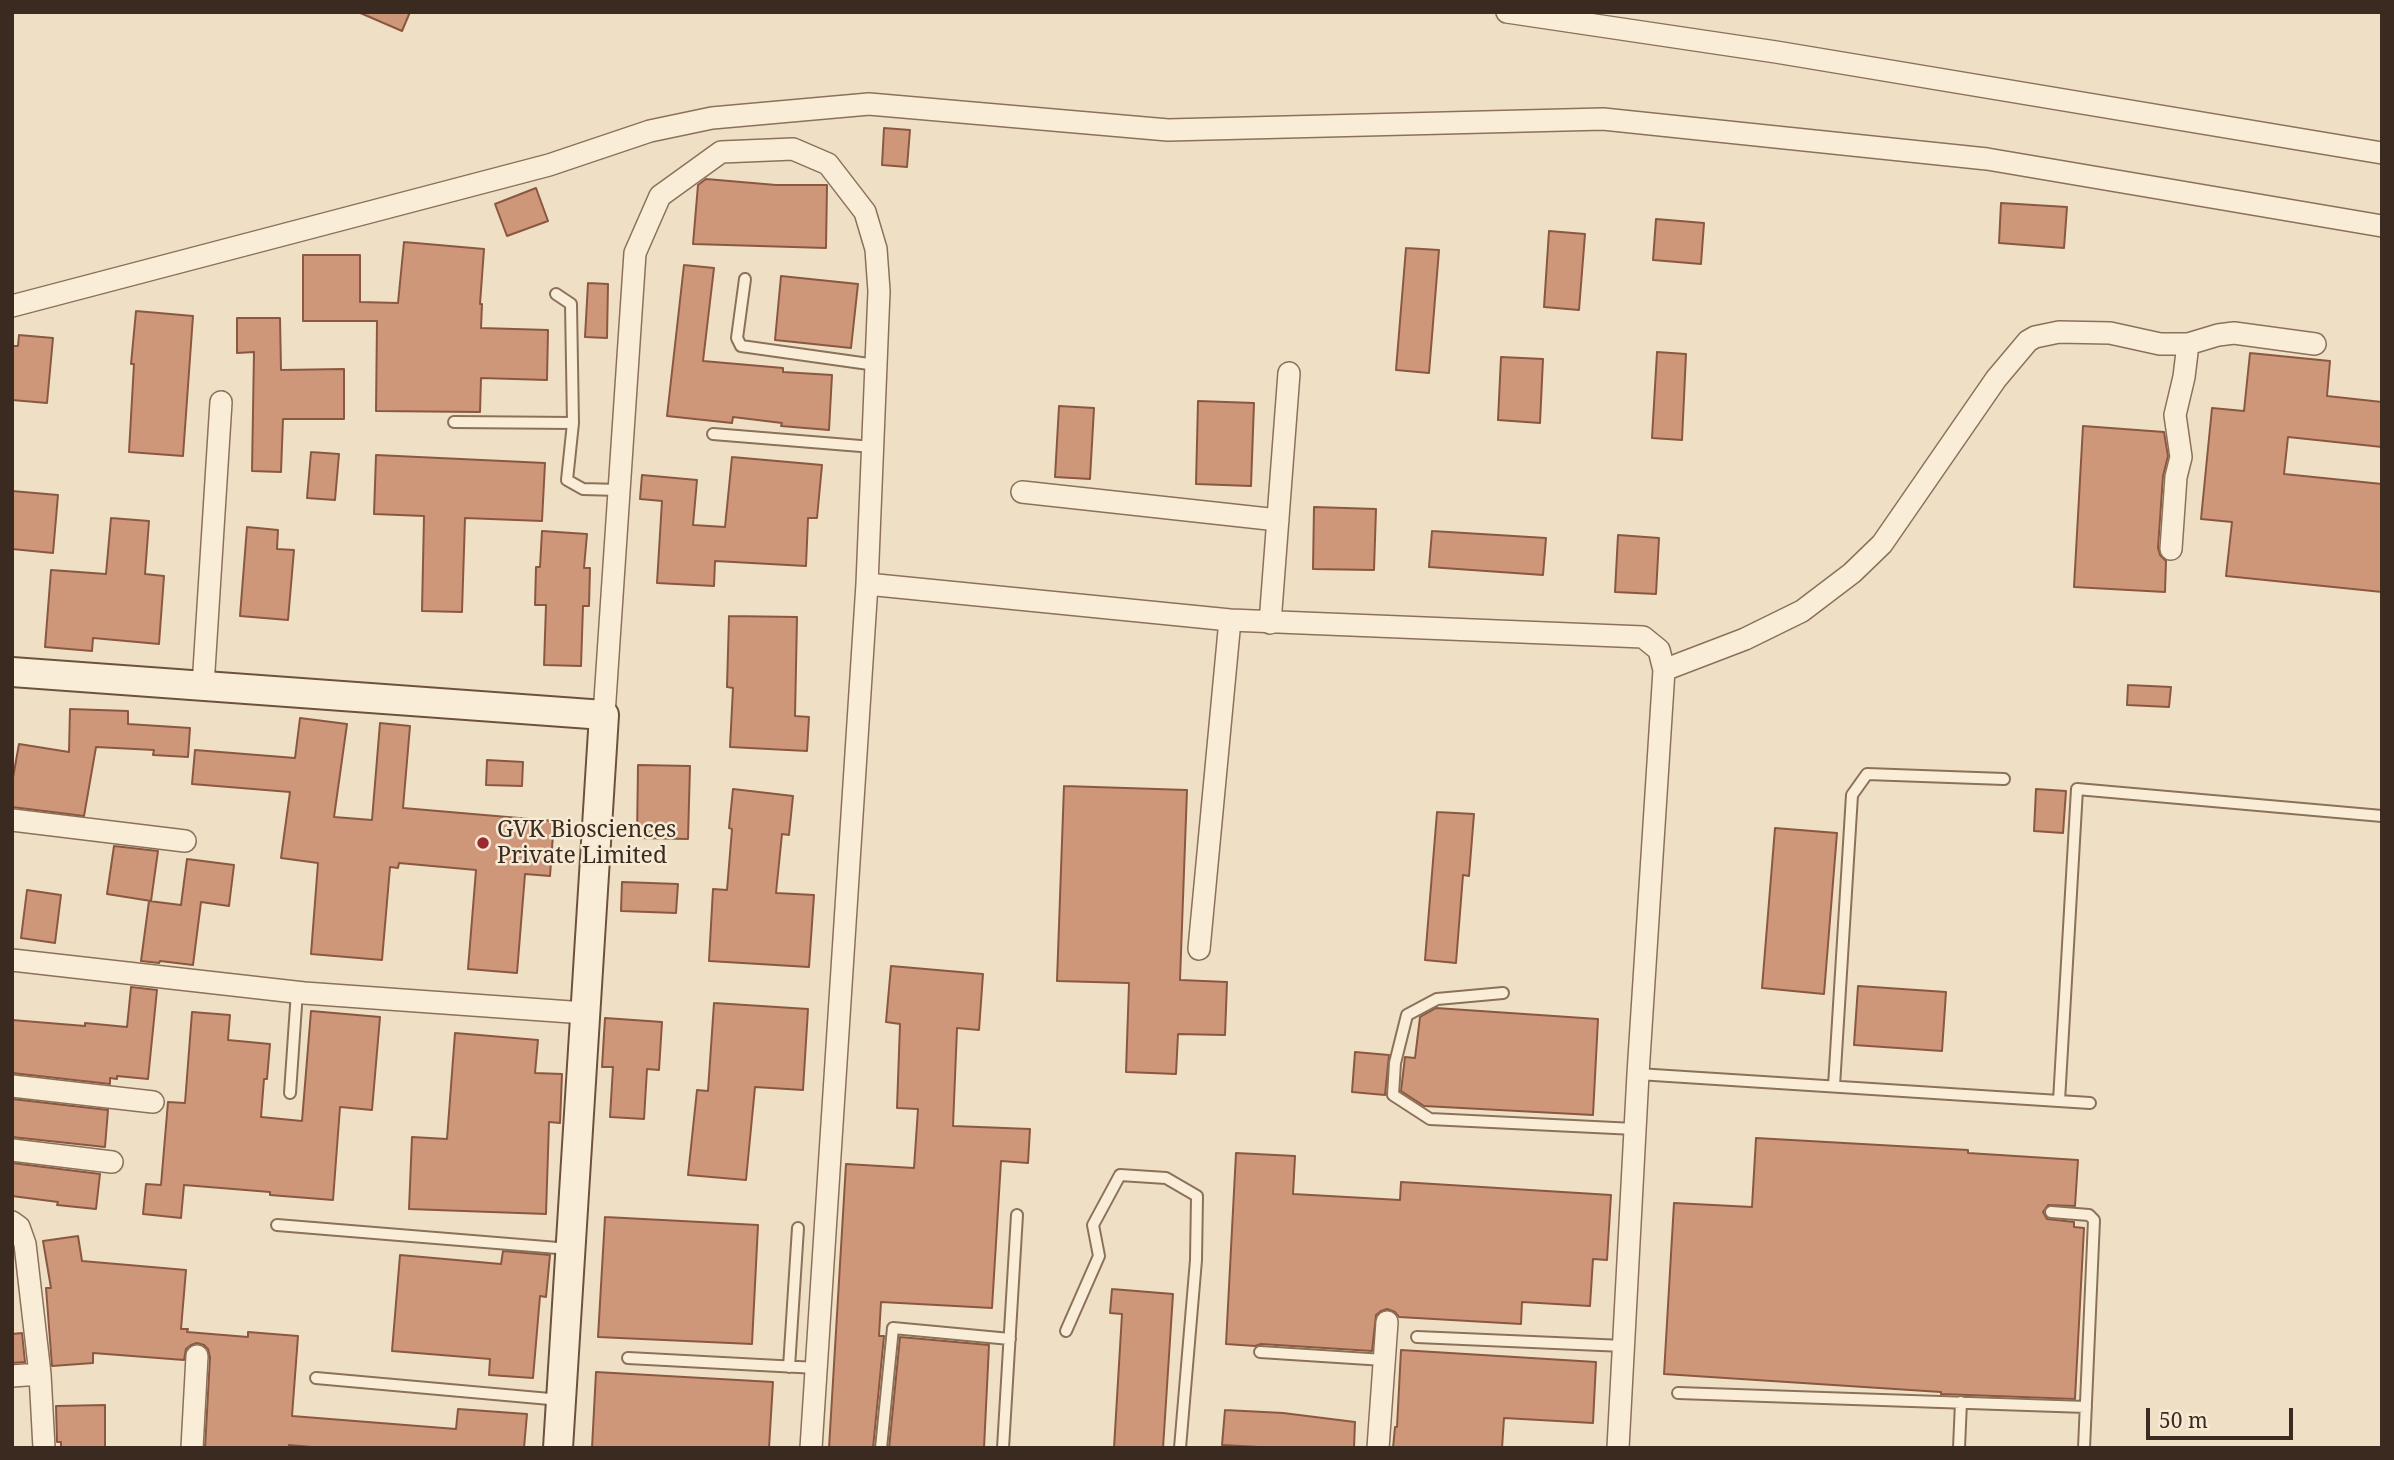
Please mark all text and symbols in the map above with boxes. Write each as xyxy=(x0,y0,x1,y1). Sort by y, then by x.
place label: GVK Biosciences Private Limited xyxy=(497,816,676,870)
marker: GVK Biosciences Private Limited xyxy=(475,835,491,851)
scale bar xyxy=(2149,1394,2296,1438)
text: 50 m xyxy=(2159,1406,2208,1434)

